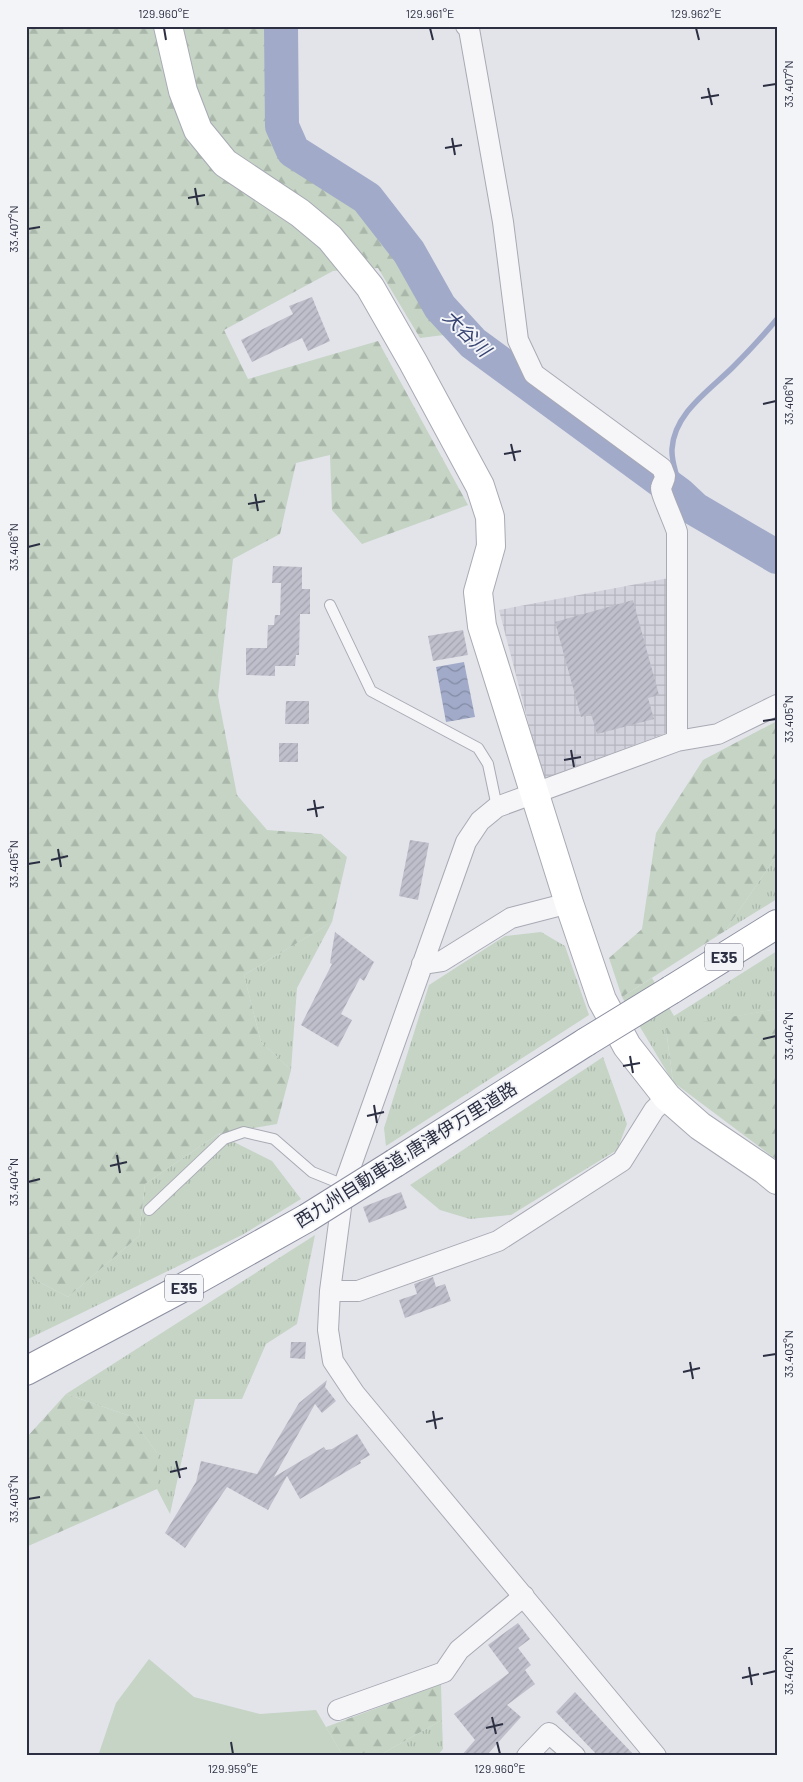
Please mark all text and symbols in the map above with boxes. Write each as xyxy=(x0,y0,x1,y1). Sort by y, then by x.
text: 129.960°E xyxy=(138,6,190,20)
text: 129.961°E xyxy=(406,6,454,20)
text: 129.962°E xyxy=(671,6,721,20)
text: 33.407°N xyxy=(781,60,795,108)
text: 33.407°N xyxy=(6,205,20,253)
water label: 大谷川 xyxy=(439,305,497,362)
text: 33.406°N xyxy=(781,377,795,425)
text: 33.406°N xyxy=(6,523,20,571)
text: 33.405°N xyxy=(781,695,795,743)
text: 33.405°N xyxy=(6,840,20,888)
road number: E35 xyxy=(705,944,743,970)
text: 33.404°N xyxy=(781,1012,795,1060)
street label: 西九州自動車道;唐津伊万里道路 xyxy=(290,1077,521,1232)
text: 33.404°N xyxy=(6,1158,20,1206)
road number: E35 xyxy=(165,1275,203,1302)
text: 33.403°N xyxy=(781,1330,795,1378)
text: 33.403°N xyxy=(6,1475,20,1523)
text: 33.402°N xyxy=(781,1647,795,1695)
text: 129.959°E xyxy=(208,1761,258,1775)
text: 129.960°E xyxy=(474,1761,526,1775)

